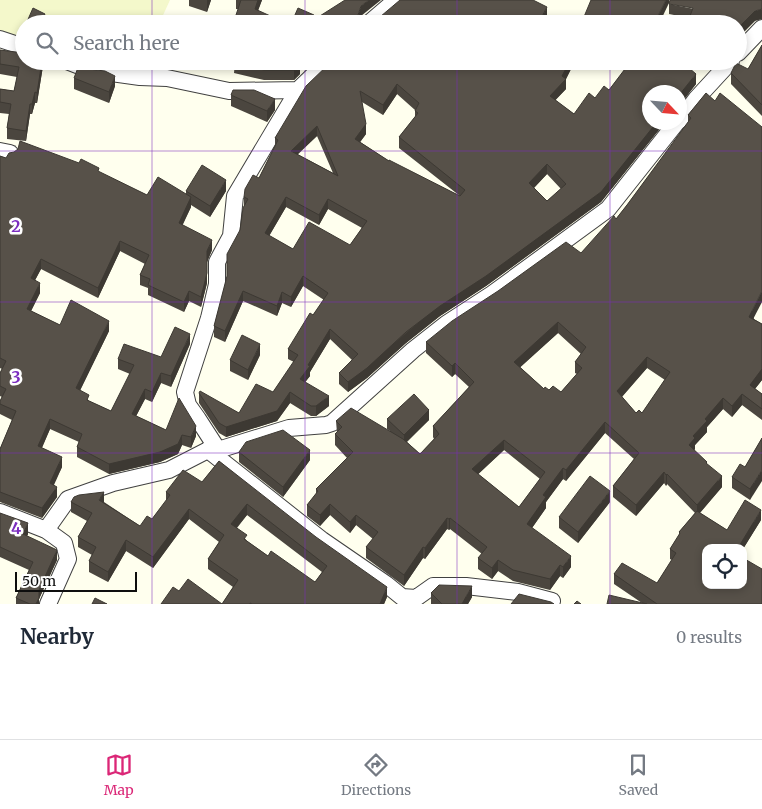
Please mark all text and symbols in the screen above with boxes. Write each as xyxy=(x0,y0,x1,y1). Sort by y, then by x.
search box xyxy=(15,15,747,70)
icon: search xyxy=(33,29,61,57)
text: Search here xyxy=(73,31,180,55)
north arrow xyxy=(642,85,687,130)
text: 2 xyxy=(11,216,21,236)
text: 3 xyxy=(11,367,21,387)
text: 4 xyxy=(11,518,21,538)
map controls xyxy=(702,544,747,589)
button: locate xyxy=(702,544,747,589)
scale bar xyxy=(15,569,138,592)
text: 50 m xyxy=(22,572,56,590)
text: Nearby xyxy=(20,623,94,650)
text: 0 results xyxy=(676,627,742,647)
tab: Map xyxy=(104,751,134,799)
tab: Directions xyxy=(341,751,411,799)
tab: Saved xyxy=(619,751,658,799)

